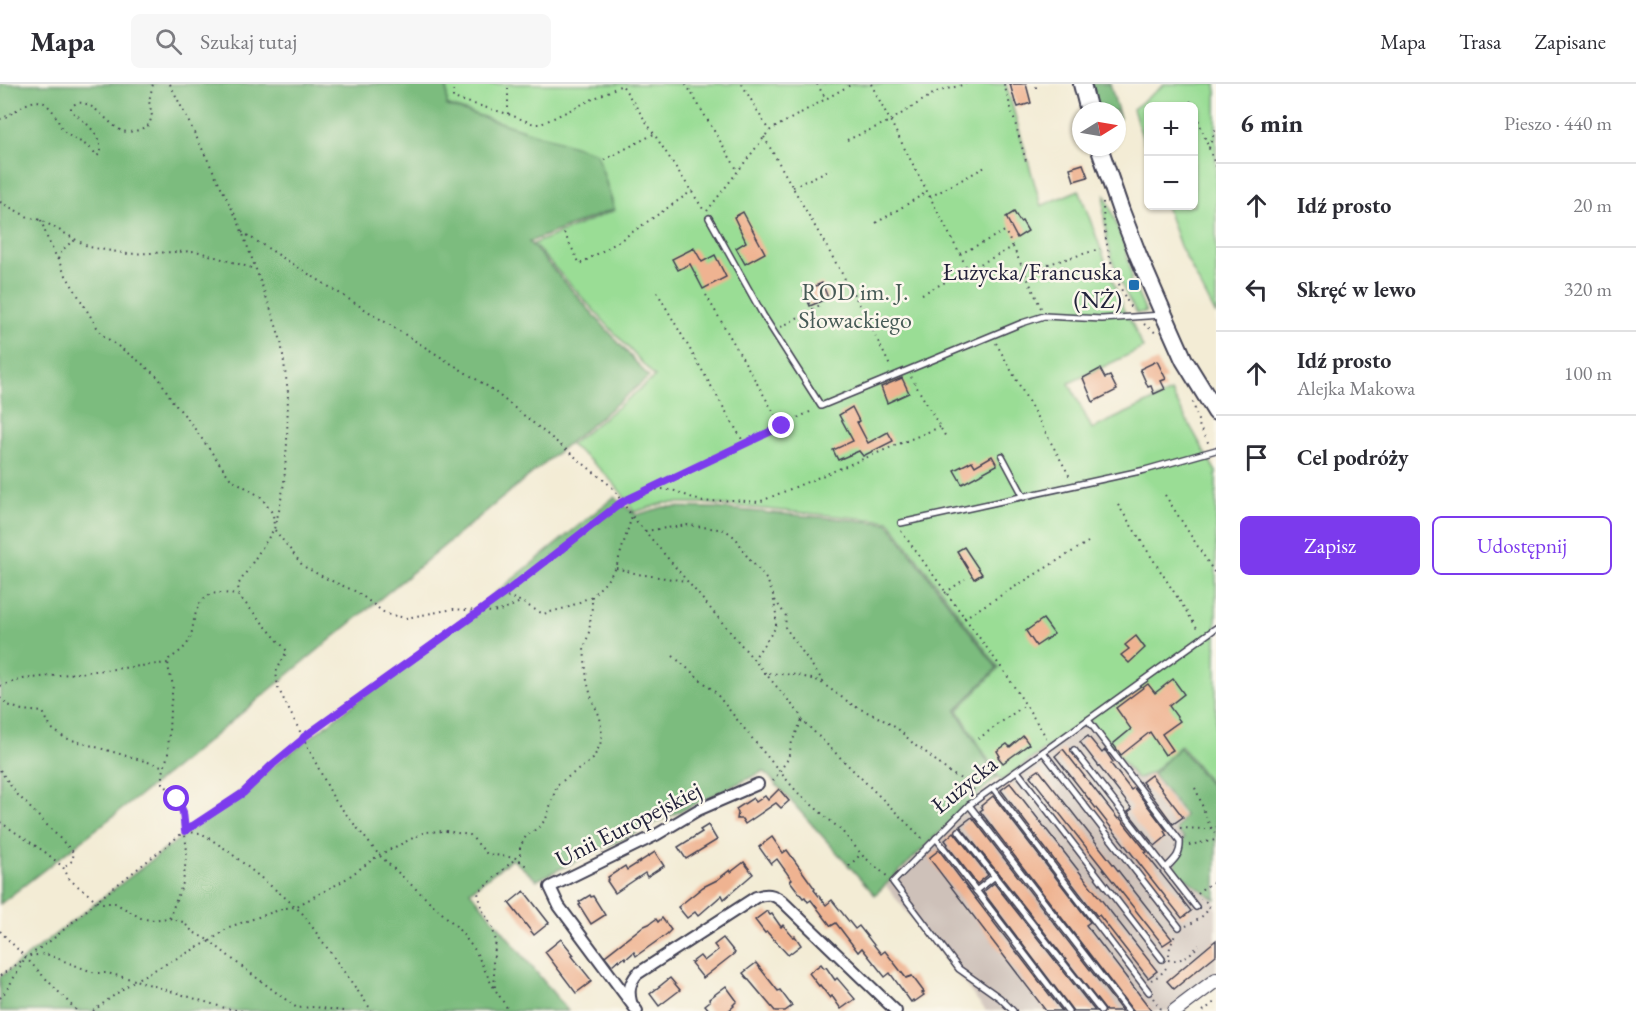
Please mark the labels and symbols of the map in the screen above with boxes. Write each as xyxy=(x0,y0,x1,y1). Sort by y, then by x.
north arrow xyxy=(1072,102,1126,156)
place label: Łużycka/Francuska (NŻ) xyxy=(943,256,1122,315)
park label: ROD im. J. Słowackiego xyxy=(798,276,912,335)
marker: Łużycka/Francuska (NŻ) xyxy=(1127,278,1141,292)
route end xyxy=(768,412,794,438)
street label: Łużycka xyxy=(925,748,1004,820)
street label: Unii Europejskiej xyxy=(550,774,706,874)
route start xyxy=(163,785,189,811)

